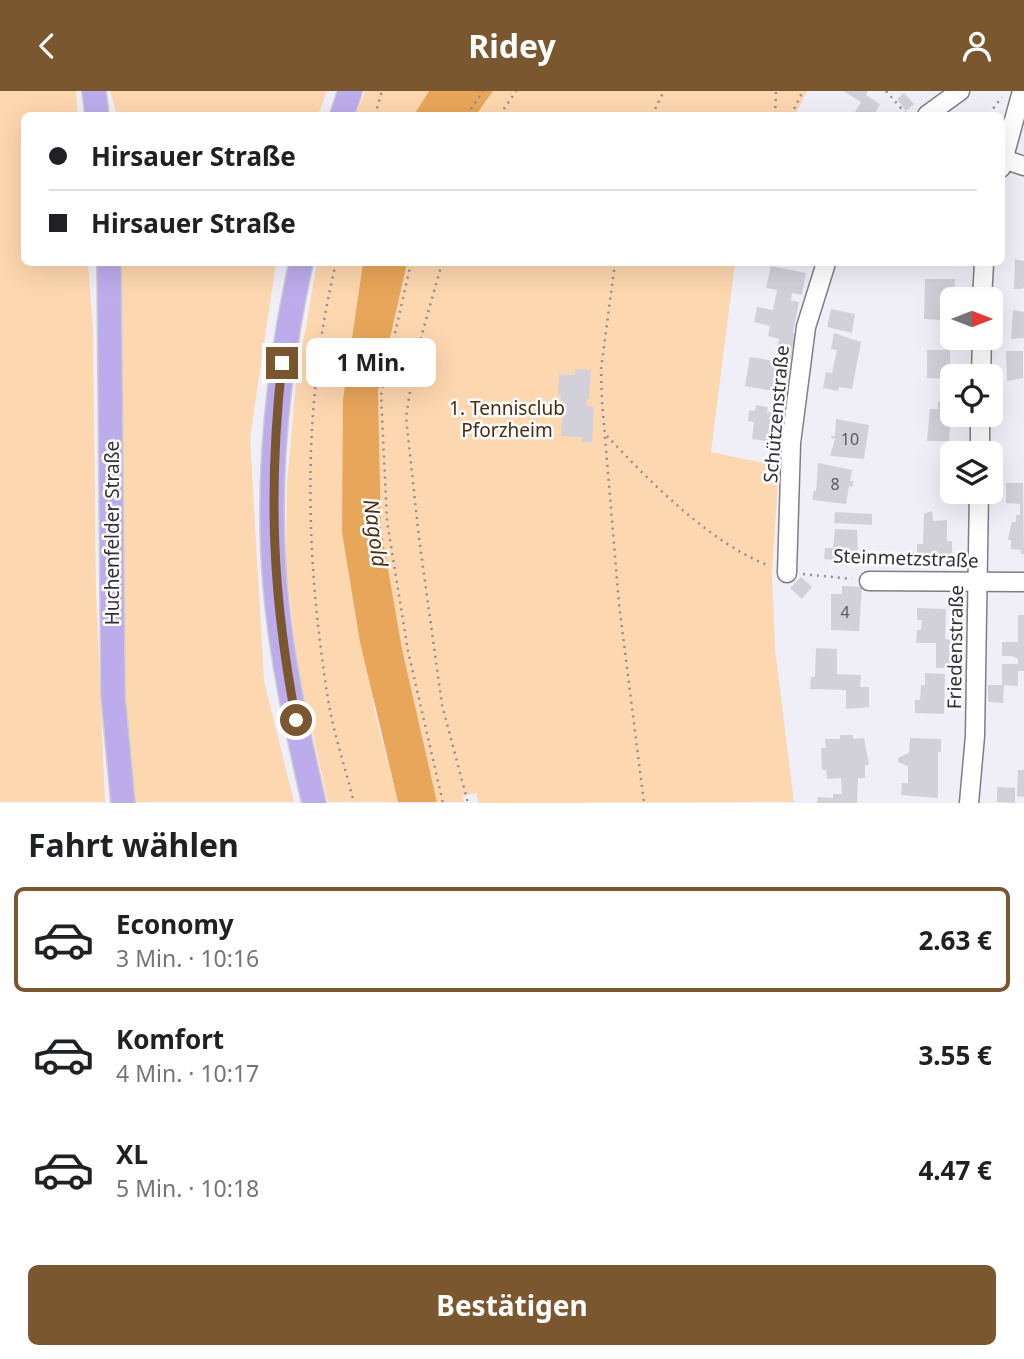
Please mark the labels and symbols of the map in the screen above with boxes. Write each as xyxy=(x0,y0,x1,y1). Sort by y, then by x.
north arrow xyxy=(940,287,1003,350)
callout: 1 Min. xyxy=(306,338,436,387)
street label: Schützenstraße xyxy=(757,344,795,484)
route end xyxy=(266,347,298,379)
park label: 1. Tennisclub Pforzheim xyxy=(449,395,565,443)
house number: 10 xyxy=(841,428,859,450)
street label: Huchenfelder Straße xyxy=(99,441,125,625)
house number: 8 xyxy=(830,473,840,495)
water label: Nagold xyxy=(357,497,395,569)
street label: Steinmetzstraße xyxy=(833,542,979,574)
street label: Friedenstraße xyxy=(941,585,969,709)
house number: 4 xyxy=(840,601,850,623)
route start xyxy=(280,704,312,736)

